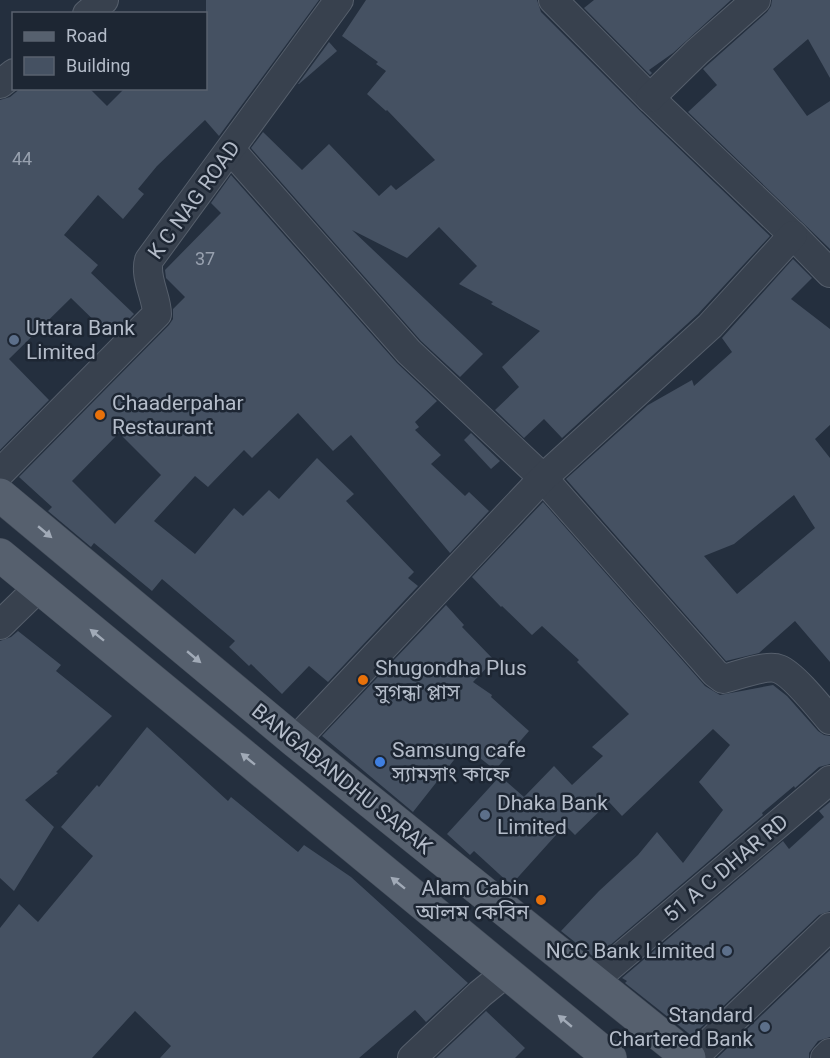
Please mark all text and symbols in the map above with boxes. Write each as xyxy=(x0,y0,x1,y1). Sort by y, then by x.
legend xyxy=(12,12,207,90)
text: Road xyxy=(66,25,107,46)
text: Building xyxy=(66,55,130,76)
street label: K C NAG ROAD xyxy=(143,136,245,264)
house number: 44 xyxy=(12,148,32,169)
house number: 37 xyxy=(195,248,215,269)
place label: Uttara Bank Limited xyxy=(26,316,135,364)
marker: Uttara Bank Limited xyxy=(7,333,21,347)
place label: Chaaderpahar Restaurant xyxy=(112,391,244,439)
marker: Chaaderpahar Restaurant xyxy=(93,408,107,422)
one-way arrow xyxy=(37,525,52,538)
one-way arrow xyxy=(89,629,105,642)
one-way arrow xyxy=(187,650,202,663)
place label: Shugondha Plus সুগন্ধা প্লাস xyxy=(374,656,527,704)
marker: Shugondha Plus সুগন্ধা প্লাস xyxy=(356,673,370,687)
street label: BANGABANDHU SARAK xyxy=(247,699,438,860)
place label: Samsung cafe স্যামসাং কাফে xyxy=(391,738,526,786)
one-way arrow xyxy=(240,753,256,766)
marker: Samsung cafe স্যামসাং কাফে xyxy=(373,755,387,769)
place label: Dhaka Bank Limited xyxy=(497,791,608,839)
marker: Dhaka Bank Limited xyxy=(478,808,492,822)
street label: 51 A C DHAR RD xyxy=(659,809,793,927)
place label: Alam Cabin আলম কেবিন xyxy=(415,876,529,924)
one-way arrow xyxy=(391,878,406,890)
marker: Alam Cabin আলম কেবিন xyxy=(534,893,548,907)
place label: NCC Bank Limited xyxy=(546,939,715,963)
marker: NCC Bank Limited xyxy=(720,944,734,958)
place label: Standard Chartered Bank xyxy=(609,1003,753,1051)
one-way arrow xyxy=(557,1014,573,1027)
marker: Standard Chartered Bank xyxy=(758,1020,772,1034)

